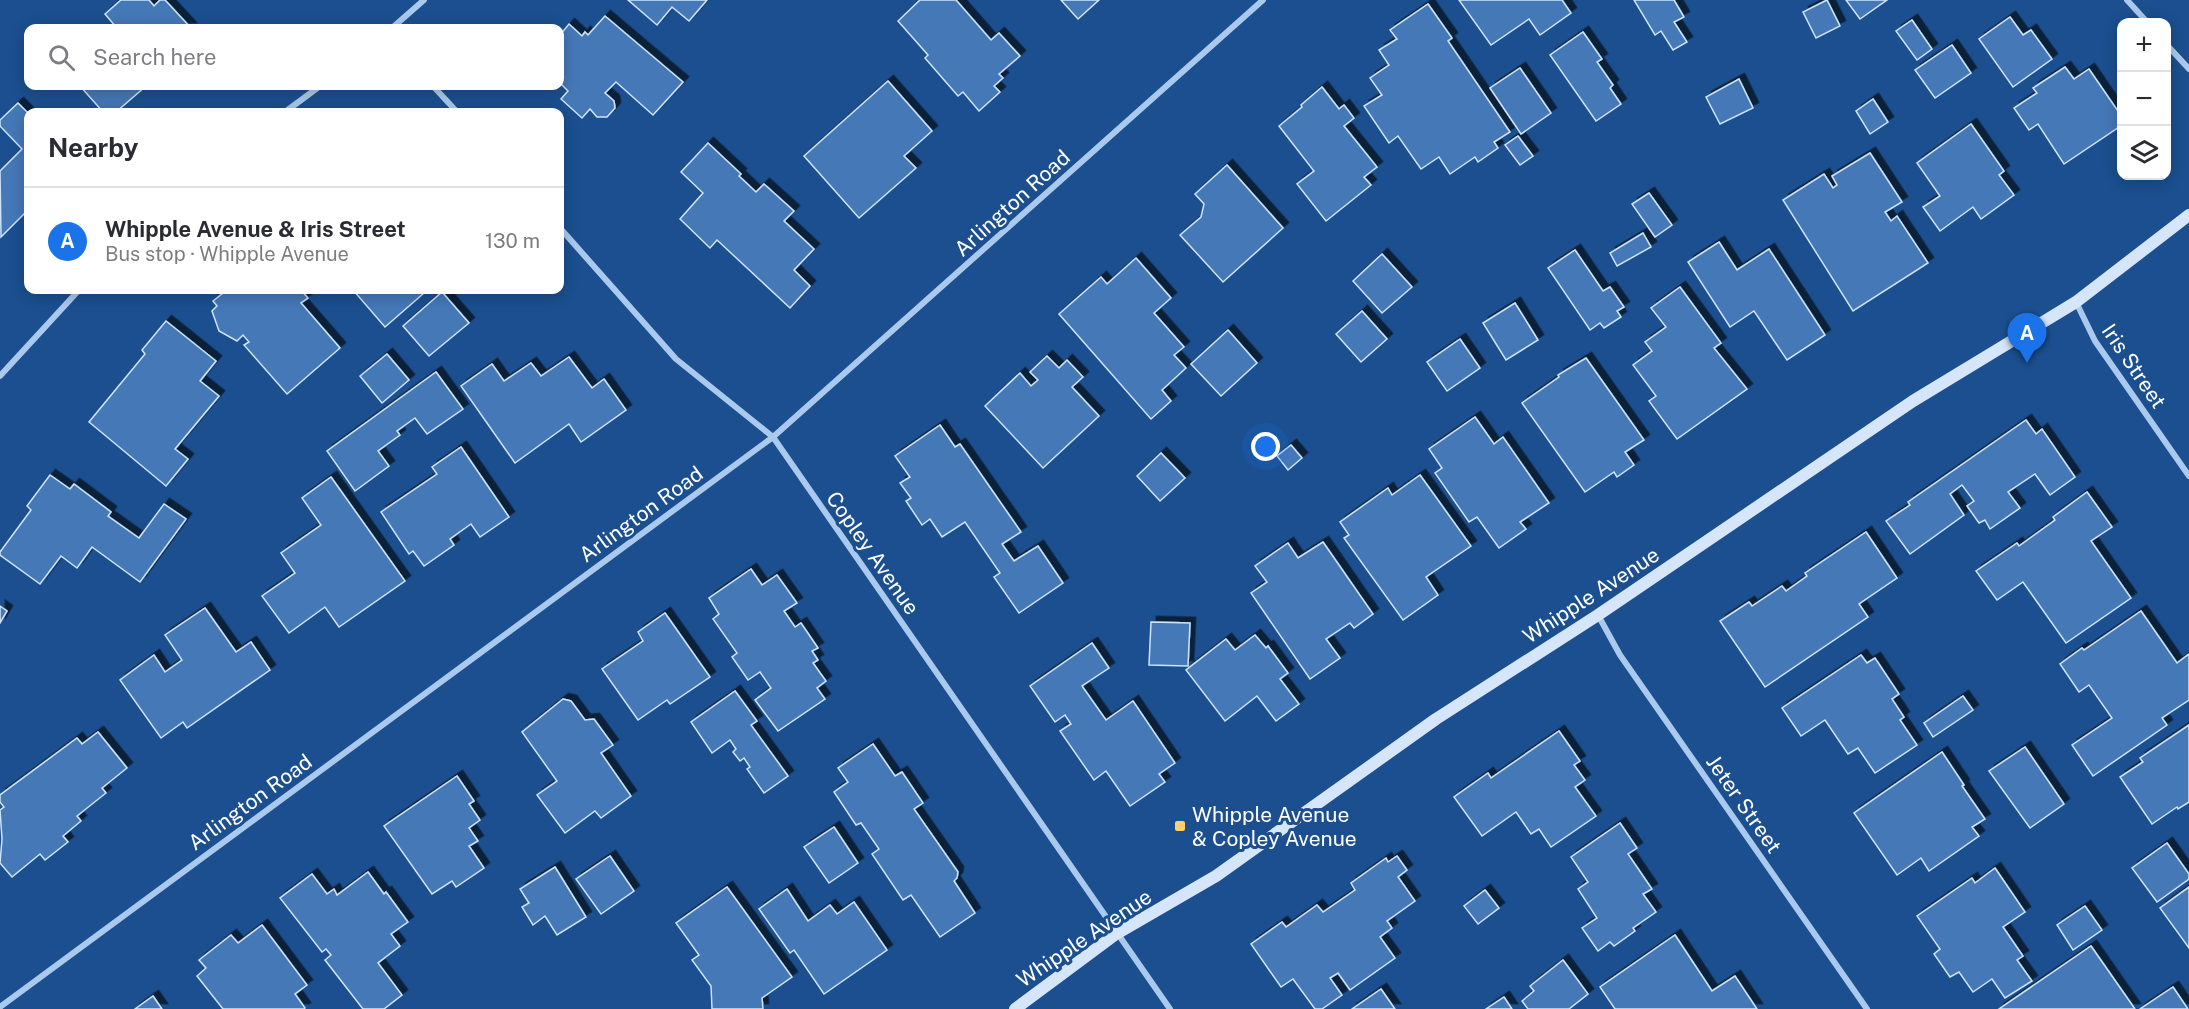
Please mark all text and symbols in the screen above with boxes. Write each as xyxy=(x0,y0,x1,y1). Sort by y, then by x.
map controls xyxy=(2117,18,2171,180)
button: + xyxy=(2117,18,2171,72)
search box xyxy=(24,24,564,90)
icon: search xyxy=(45,41,78,74)
text: Search here xyxy=(93,44,217,70)
button: − xyxy=(2117,72,2171,126)
button: layers xyxy=(2117,126,2171,180)
text: Nearby xyxy=(48,132,138,163)
street label: Arlington Road xyxy=(949,145,1075,261)
text: Whipple Avenue & Iris Street xyxy=(105,216,406,242)
text: A xyxy=(60,229,75,253)
text: 130 m xyxy=(485,229,540,253)
text: Bus stop · Whipple Avenue xyxy=(105,242,349,266)
pin: A xyxy=(2008,314,2046,363)
street label: Iris Street xyxy=(2097,319,2171,413)
your location xyxy=(1251,432,1280,461)
street label: Arlington Road xyxy=(574,461,708,567)
street label: Copley Avenue xyxy=(821,487,925,619)
street label: Whipple Avenue xyxy=(1518,542,1664,648)
street label: Arlington Road xyxy=(183,749,317,855)
street label: Jeter Street xyxy=(1701,750,1787,858)
place label: Whipple Avenue & Copley Avenue xyxy=(1192,802,1357,851)
marker: Whipple Avenue & Copley Avenue xyxy=(1173,819,1187,833)
street label: Whipple Avenue xyxy=(1012,884,1156,992)

